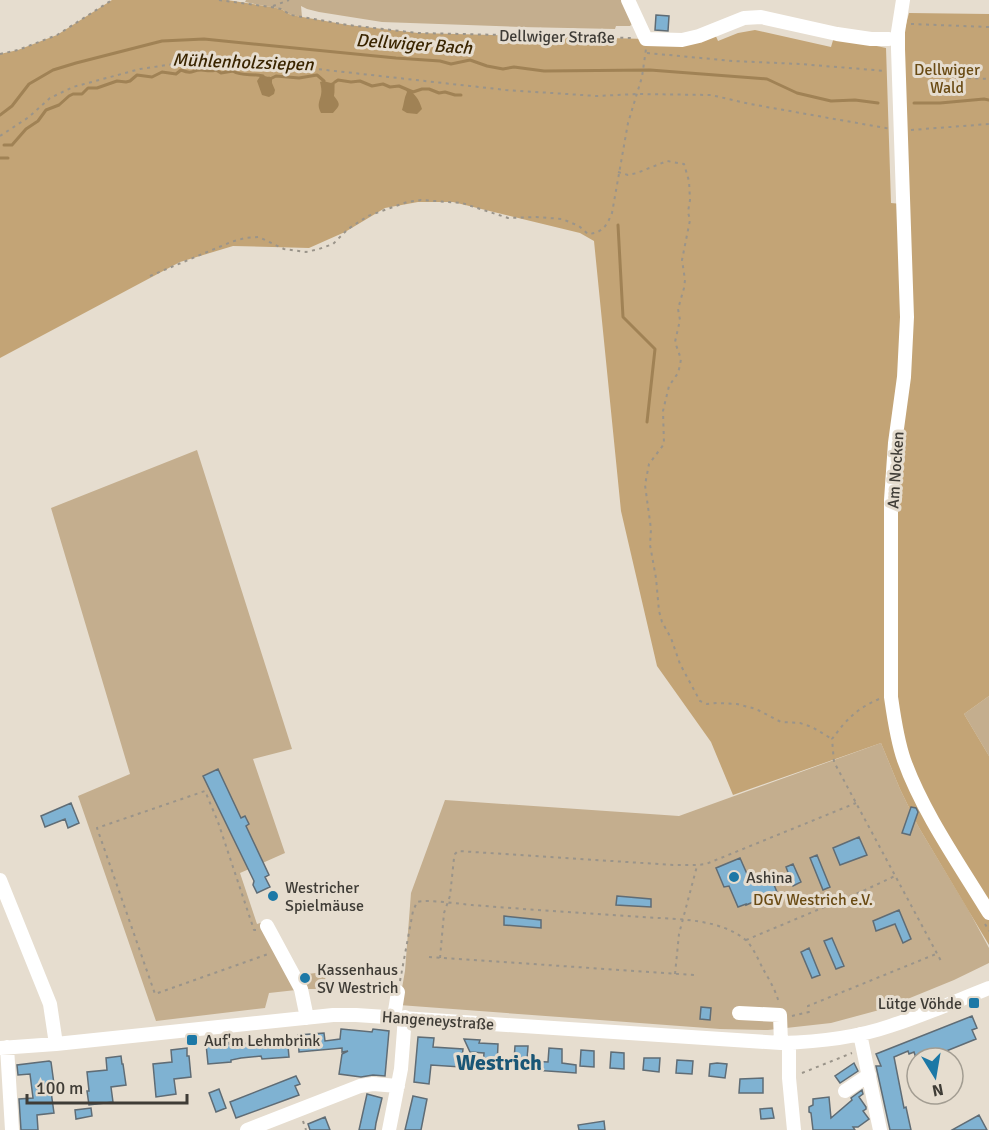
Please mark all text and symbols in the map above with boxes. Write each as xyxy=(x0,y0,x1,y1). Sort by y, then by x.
street label: Dellwiger Straße xyxy=(499,26,615,48)
water label: Dellwiger Bach xyxy=(355,29,474,59)
water label: Mühlenholzsiepen xyxy=(172,49,315,75)
park label: Dellwiger Wald xyxy=(914,60,980,98)
street label: Am Nocken xyxy=(883,431,909,509)
place label: Ashina xyxy=(746,868,793,888)
marker: Ashina xyxy=(727,870,741,884)
place label: Westricher Spielmäuse xyxy=(285,878,364,916)
marker: Westricher Spielmäuse xyxy=(266,889,280,903)
park label: DGV Westrich e.V. xyxy=(753,890,873,910)
place label: Kassenhaus SV Westrich xyxy=(317,960,398,998)
marker: Kassenhaus SV Westrich xyxy=(298,971,312,985)
place label: Lütge Vöhde xyxy=(878,994,962,1014)
marker: Lütge Vöhde xyxy=(967,996,981,1010)
street label: Hangeneystraße xyxy=(381,1007,495,1035)
place label: Auf'm Lehmbrink xyxy=(204,1031,320,1051)
marker: Auf'm Lehmbrink xyxy=(185,1033,199,1047)
north arrow xyxy=(905,1046,965,1106)
district label: Westrich xyxy=(456,1049,542,1076)
scale bar xyxy=(27,1067,188,1105)
text: 100 m xyxy=(36,1077,83,1099)
text: N xyxy=(930,1079,945,1101)

